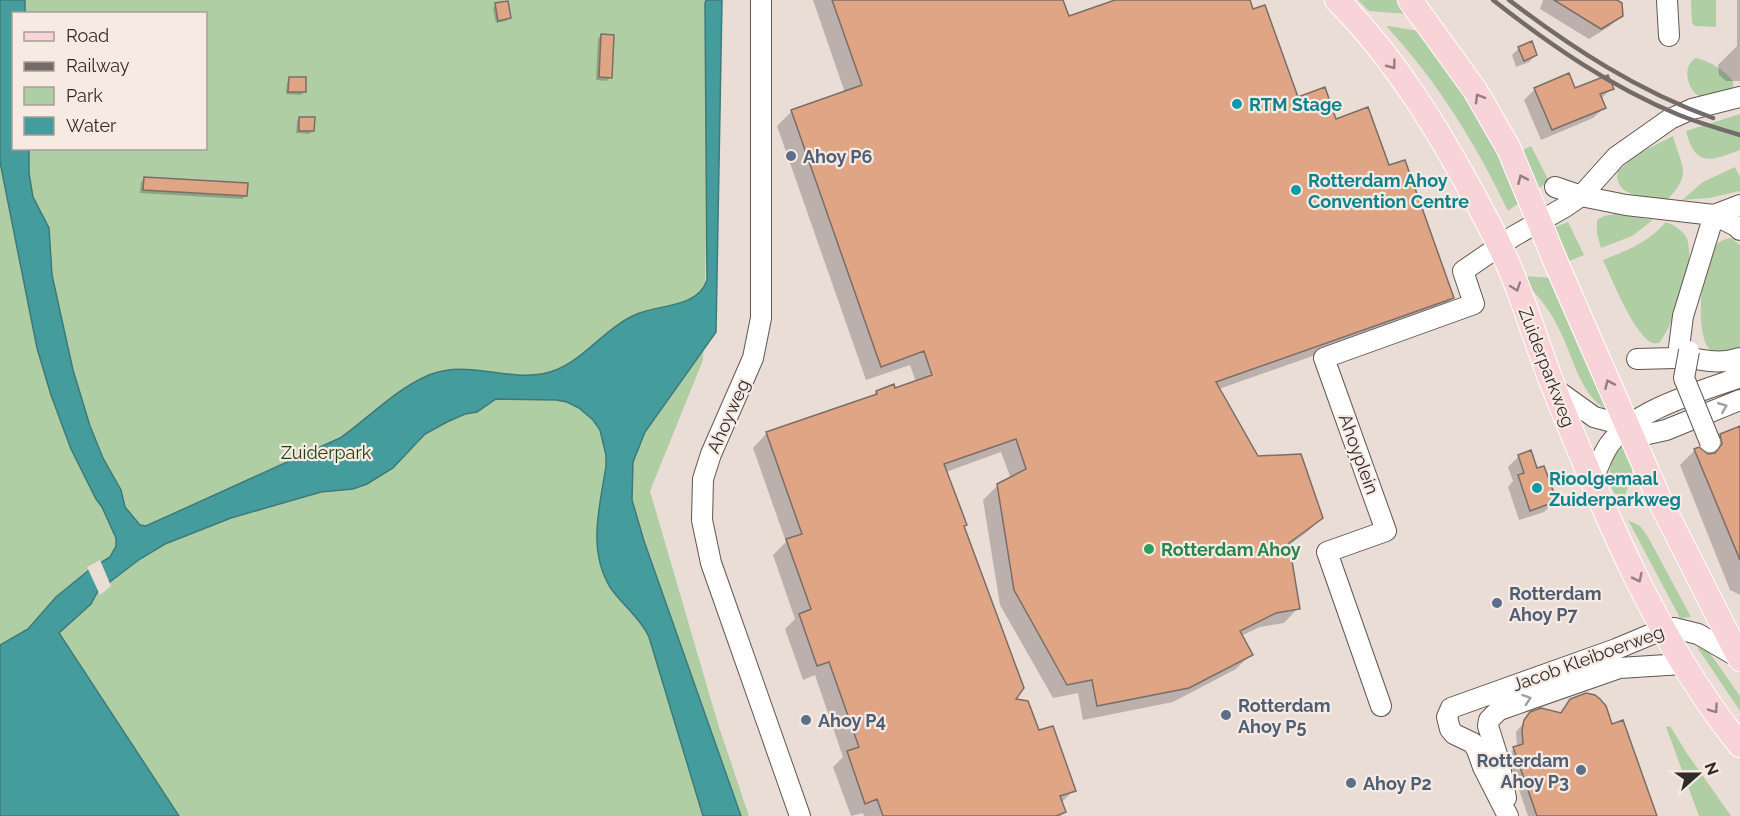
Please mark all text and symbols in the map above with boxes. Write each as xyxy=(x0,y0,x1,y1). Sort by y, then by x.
legend xyxy=(12,12,207,150)
text: Road xyxy=(66,25,109,46)
text: Railway xyxy=(66,55,130,76)
one-way arrow xyxy=(1385,59,1396,70)
text: Park xyxy=(66,85,103,106)
place label: RTM Stage xyxy=(1249,94,1342,115)
one-way arrow xyxy=(1475,94,1487,104)
marker: RTM Stage xyxy=(1230,97,1244,111)
text: Water xyxy=(66,115,117,136)
place label: Ahoy P6 xyxy=(803,146,872,167)
marker: Ahoy P6 xyxy=(784,149,798,163)
place label: Rotterdam Ahoy Convention Centre xyxy=(1308,170,1469,212)
one-way arrow xyxy=(1517,174,1529,185)
marker: Rotterdam Ahoy Convention Centre xyxy=(1289,183,1303,197)
one-way arrow xyxy=(1509,281,1522,292)
street label: Zuiderparkweg xyxy=(1515,304,1579,430)
street label: Ahoyweg xyxy=(702,376,754,456)
one-way arrow xyxy=(1605,379,1617,390)
one-way arrow xyxy=(1716,402,1727,414)
street label: Ahoyplein xyxy=(1335,411,1383,497)
park label: Zuiderpark xyxy=(281,442,372,463)
place label: Rioolgemaal Zuiderparkweg xyxy=(1549,468,1681,510)
marker: Rioolgemaal Zuiderparkweg xyxy=(1530,481,1544,495)
place label: Rotterdam Ahoy xyxy=(1161,539,1301,560)
marker: Rotterdam Ahoy xyxy=(1142,542,1156,556)
one-way arrow xyxy=(1630,571,1642,582)
place label: Rotterdam Ahoy P7 xyxy=(1509,583,1601,625)
marker: Rotterdam Ahoy P7 xyxy=(1490,596,1504,610)
street label: Jacob Kleiboerweg xyxy=(1509,621,1667,695)
one-way arrow xyxy=(1521,693,1532,706)
place label: Rotterdam Ahoy P5 xyxy=(1238,695,1330,737)
one-way arrow xyxy=(1707,702,1718,713)
marker: Rotterdam Ahoy P5 xyxy=(1219,708,1233,722)
place label: Ahoy P4 xyxy=(818,710,886,731)
marker: Ahoy P4 xyxy=(799,713,813,727)
north arrow xyxy=(1668,744,1728,804)
place label: Rotterdam Ahoy P3 xyxy=(1477,750,1569,792)
text: N xyxy=(1700,760,1723,778)
marker: Rotterdam Ahoy P3 xyxy=(1574,763,1588,777)
place label: Ahoy P2 xyxy=(1363,773,1432,794)
marker: Ahoy P2 xyxy=(1344,776,1358,790)

